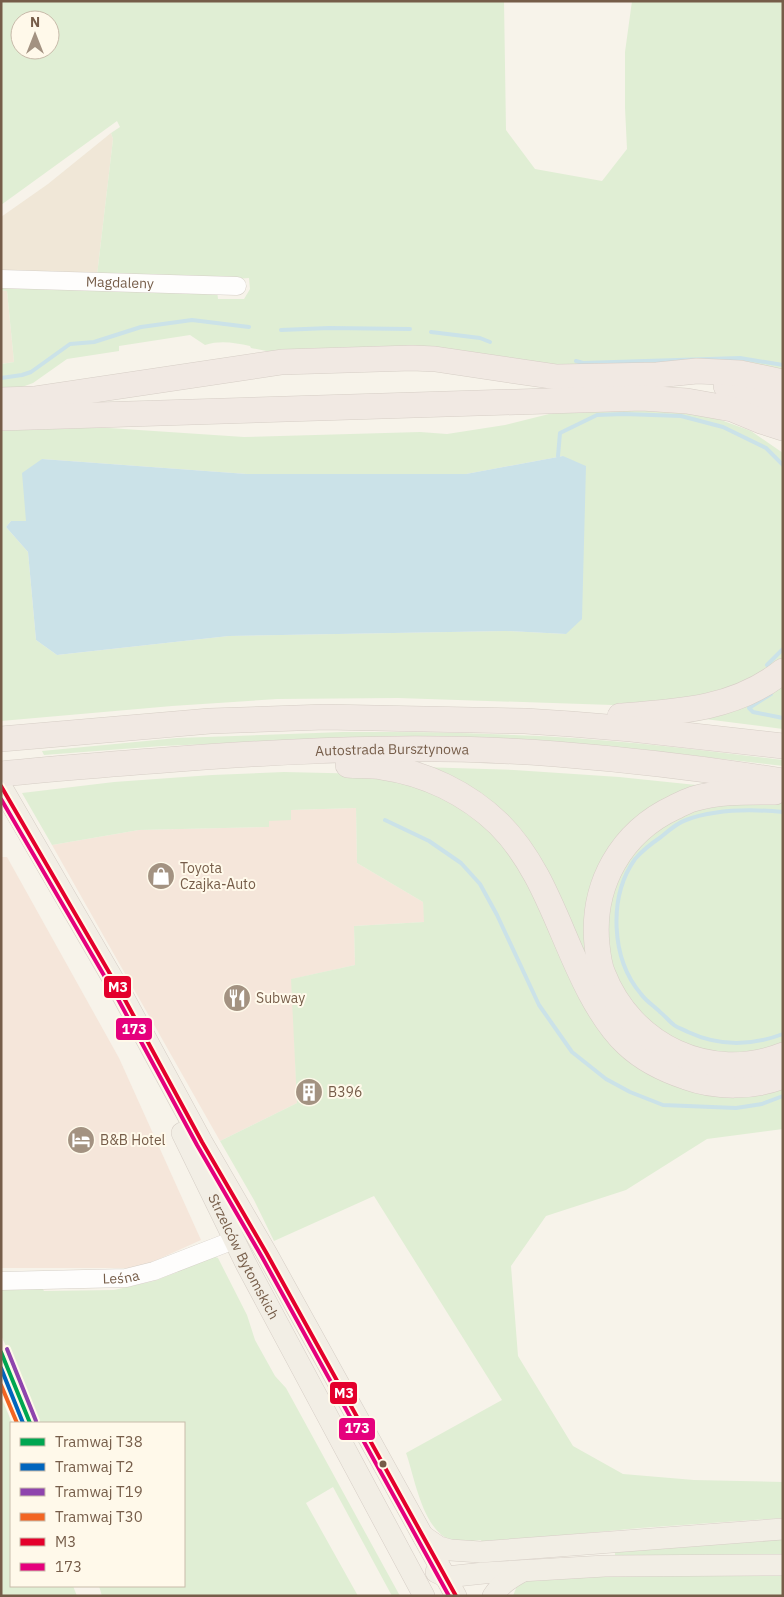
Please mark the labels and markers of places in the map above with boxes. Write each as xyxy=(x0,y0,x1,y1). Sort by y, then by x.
place label: Toyota Czajka-Auto xyxy=(180,859,256,893)
shop icon: Toyota Czajka-Auto xyxy=(146,861,176,891)
restaurant icon: Subway xyxy=(222,983,252,1013)
place label: Subway xyxy=(256,989,305,1007)
building icon: B396 xyxy=(294,1077,324,1107)
place label: B396 xyxy=(328,1083,362,1101)
hotel icon: B&B Hotel xyxy=(66,1125,96,1155)
place label: B&B Hotel xyxy=(100,1131,166,1149)
unlabelled marker xyxy=(378,1459,388,1469)

